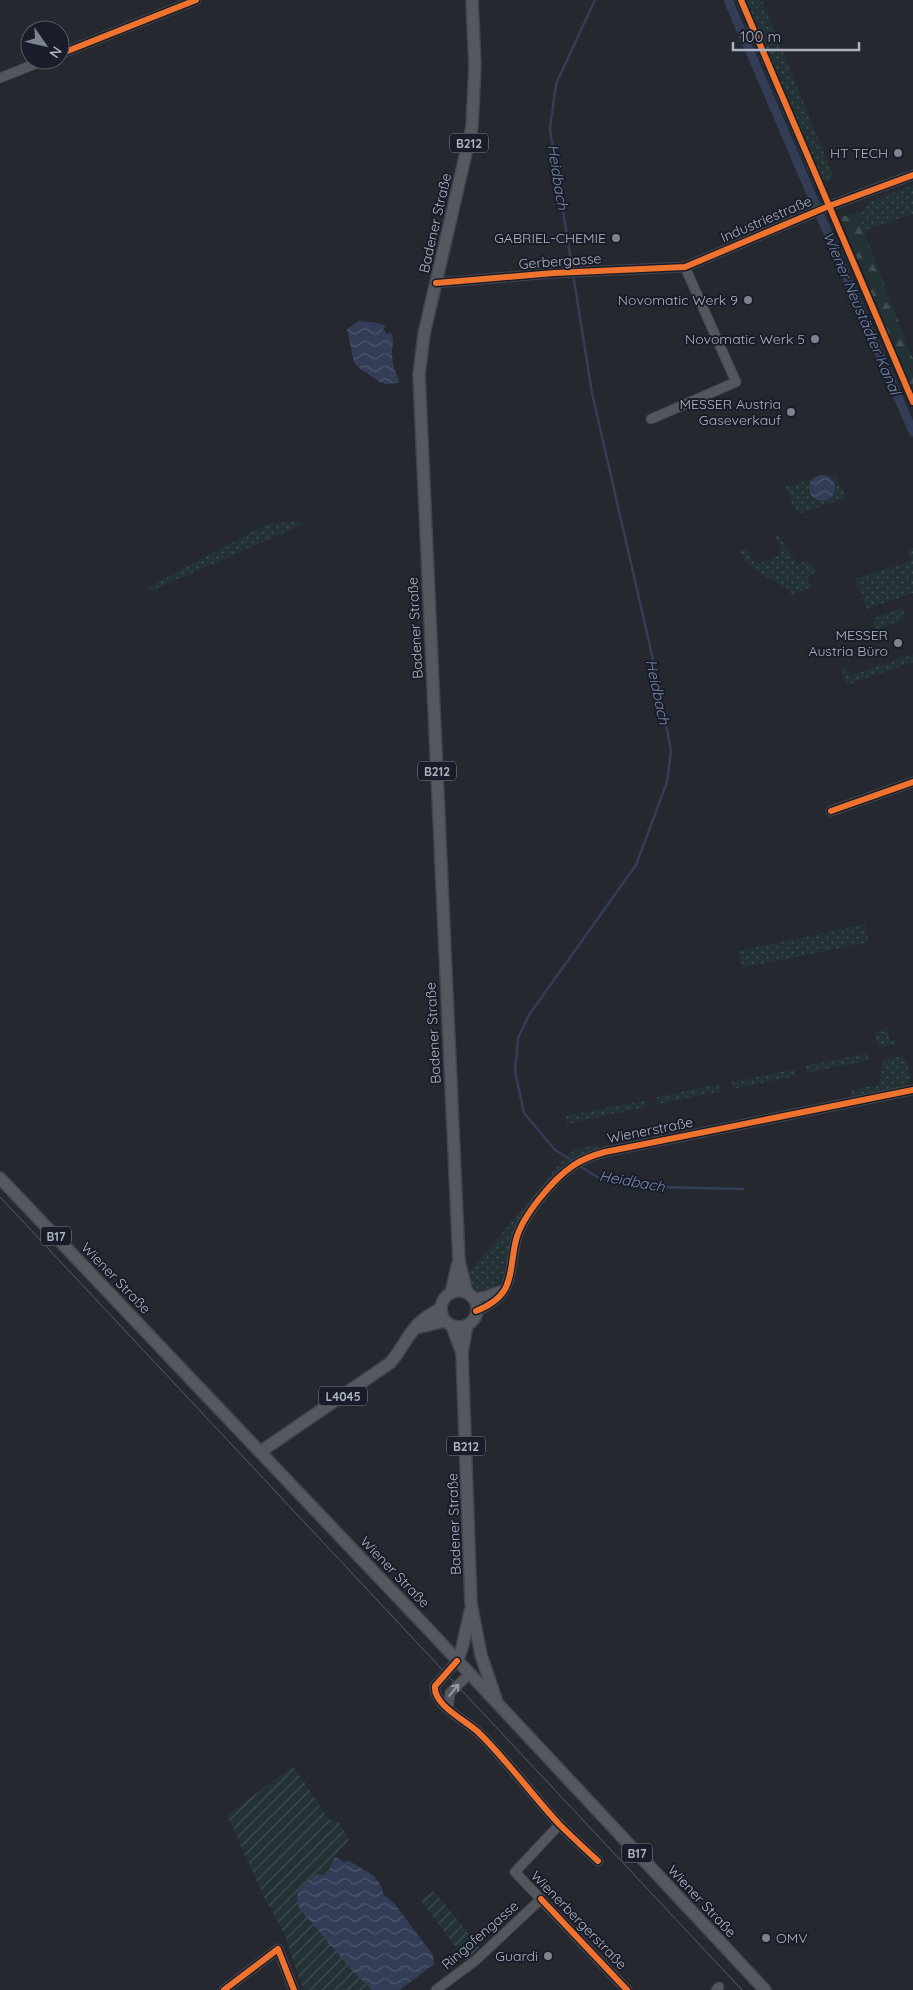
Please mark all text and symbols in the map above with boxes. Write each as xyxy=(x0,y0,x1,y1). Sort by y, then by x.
north arrow xyxy=(20,20,70,70)
scale bar xyxy=(733,20,859,52)
text: 100 m xyxy=(740,27,781,46)
text: N xyxy=(45,43,66,62)
road number: B212 xyxy=(450,134,488,152)
water label: Heidbach xyxy=(543,143,573,212)
place label: HT TECH xyxy=(830,144,888,162)
marker: HT TECH xyxy=(892,147,904,159)
street label: Badener Straße xyxy=(415,171,455,275)
street label: Industriestraße xyxy=(718,192,814,246)
place label: GABRIEL-CHEMIE xyxy=(494,229,606,247)
water label: Wiener Neustädter Kanal xyxy=(819,229,906,399)
marker: GABRIEL-CHEMIE xyxy=(610,232,622,244)
street label: Gerbergasse xyxy=(518,249,602,273)
place label: Novomatic Werk 9 xyxy=(618,291,738,309)
marker: Novomatic Werk 9 xyxy=(742,294,754,306)
place label: Novomatic Werk 5 xyxy=(685,330,805,348)
marker: Novomatic Werk 5 xyxy=(809,333,821,345)
place label: MESSER Austria Gaseverkauf xyxy=(680,395,781,429)
marker: MESSER Austria Gaseverkauf xyxy=(785,406,797,418)
street label: Badener Straße xyxy=(403,577,427,679)
place label: MESSER Austria Büro xyxy=(808,626,888,660)
marker: MESSER Austria Büro xyxy=(892,637,904,649)
water label: Heidbach xyxy=(642,658,674,727)
road number: B212 xyxy=(418,761,456,780)
street label: Badener Straße xyxy=(421,982,445,1084)
street label: Wienerstraße xyxy=(605,1113,695,1147)
water label: Heidbach xyxy=(598,1166,667,1196)
road number: B17 xyxy=(41,1226,71,1246)
street label: Wiener Straße xyxy=(77,1239,155,1318)
road number: L4045 xyxy=(319,1386,367,1405)
road number: B212 xyxy=(447,1436,485,1455)
street label: Badener Straße xyxy=(443,1473,465,1575)
street label: Wiener Straße xyxy=(356,1533,434,1612)
one-way arrow xyxy=(449,1683,460,1696)
road number: B17 xyxy=(622,1844,652,1862)
street label: Wiener Straße xyxy=(664,1861,740,1941)
street label: Wienerbergerstraße xyxy=(527,1867,631,1973)
street label: Ringofengasse xyxy=(438,1897,522,1973)
place label: OMV xyxy=(776,1929,808,1947)
marker: OMV xyxy=(760,1932,772,1944)
place label: Guardi xyxy=(495,1947,538,1965)
marker: Guardi xyxy=(542,1950,554,1962)

